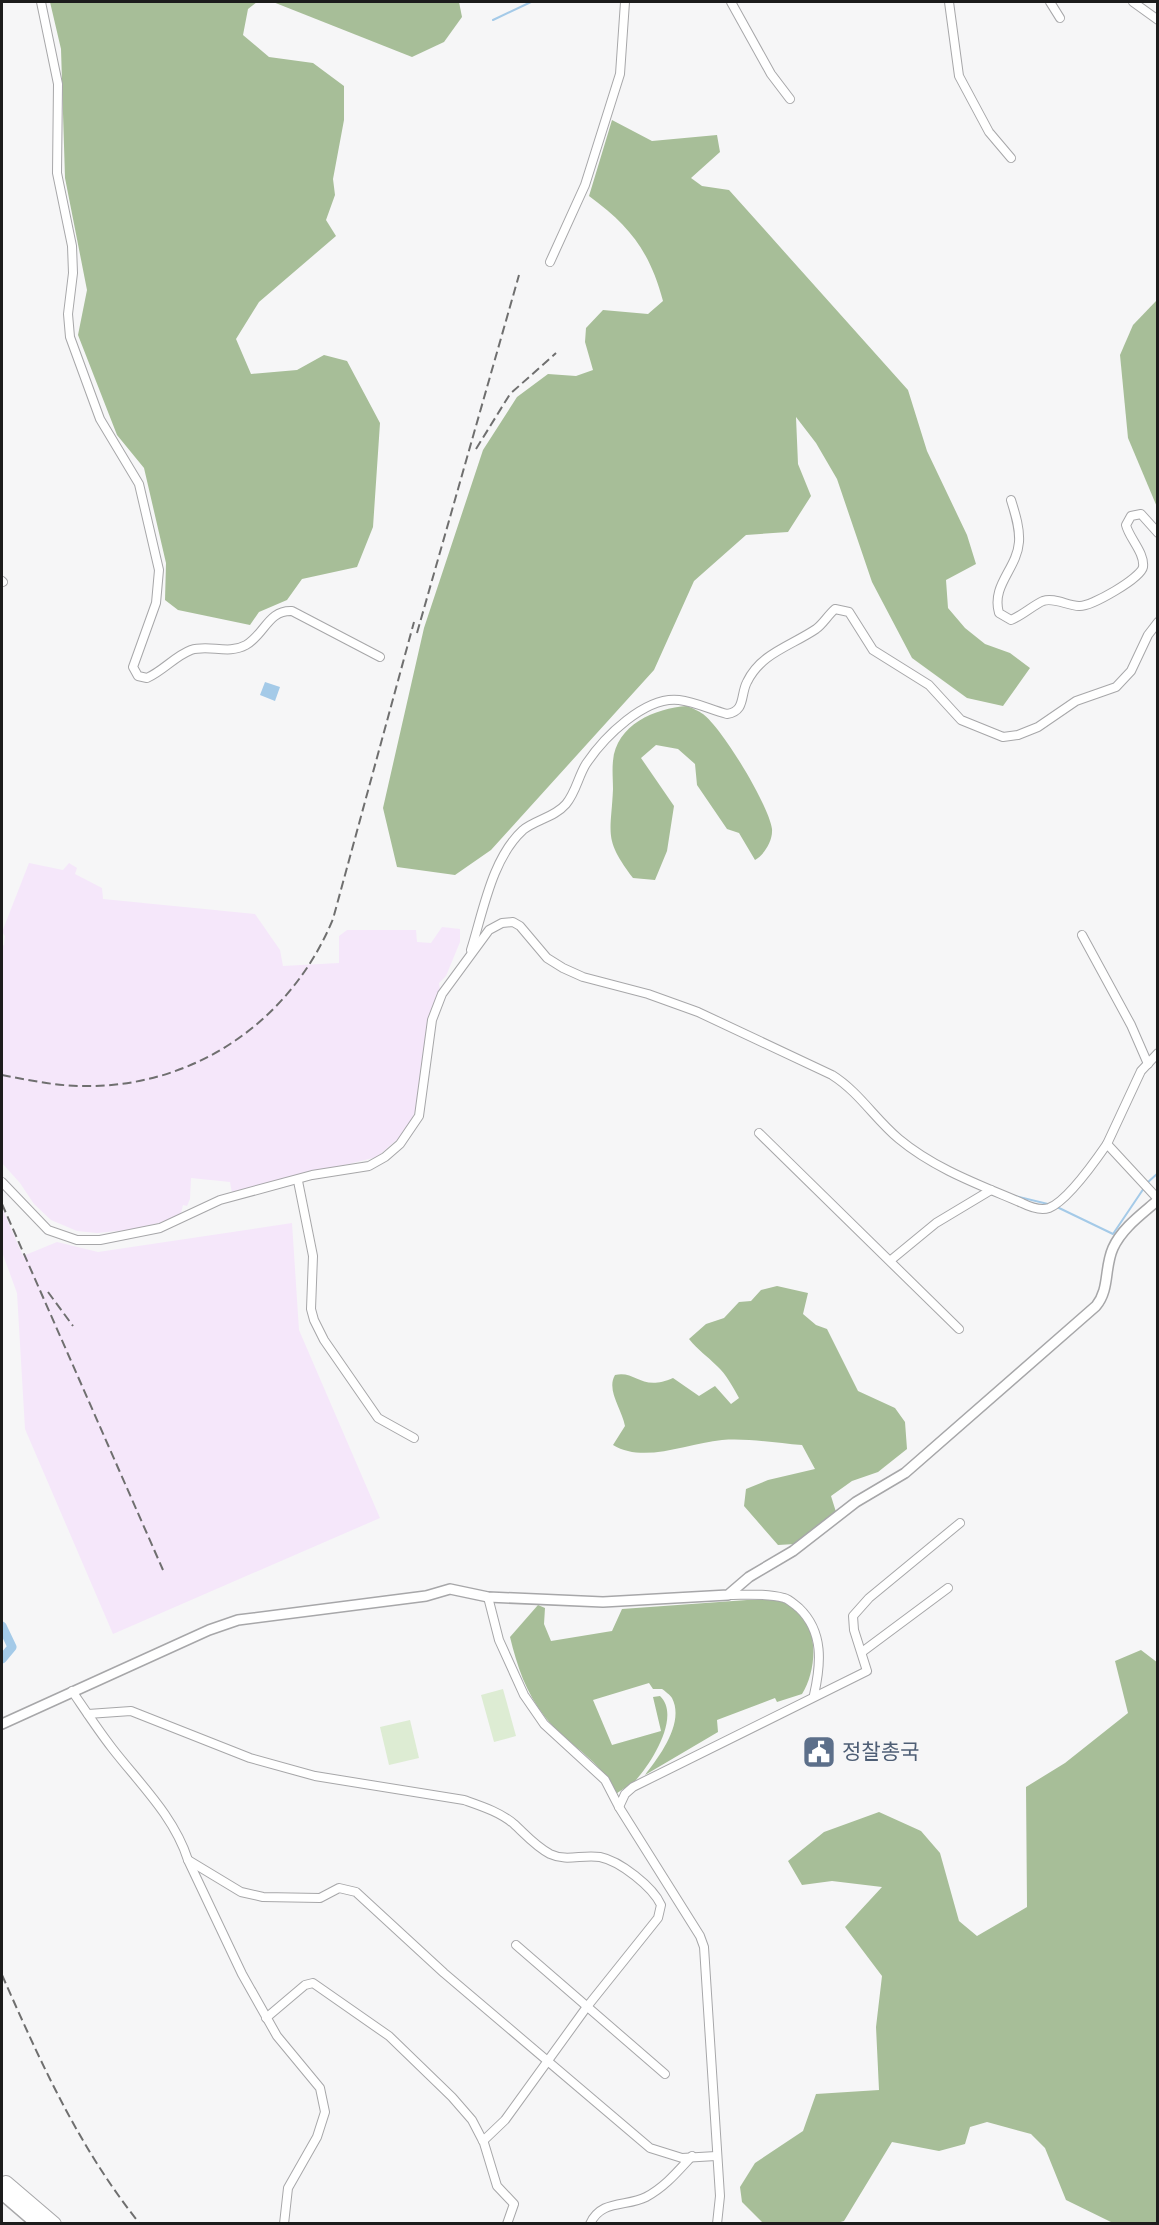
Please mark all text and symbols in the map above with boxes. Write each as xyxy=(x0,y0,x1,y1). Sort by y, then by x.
public building icon: 정찰총국 xyxy=(801,1734,837,1770)
place label: 정찰총국 xyxy=(842,1737,919,1766)

